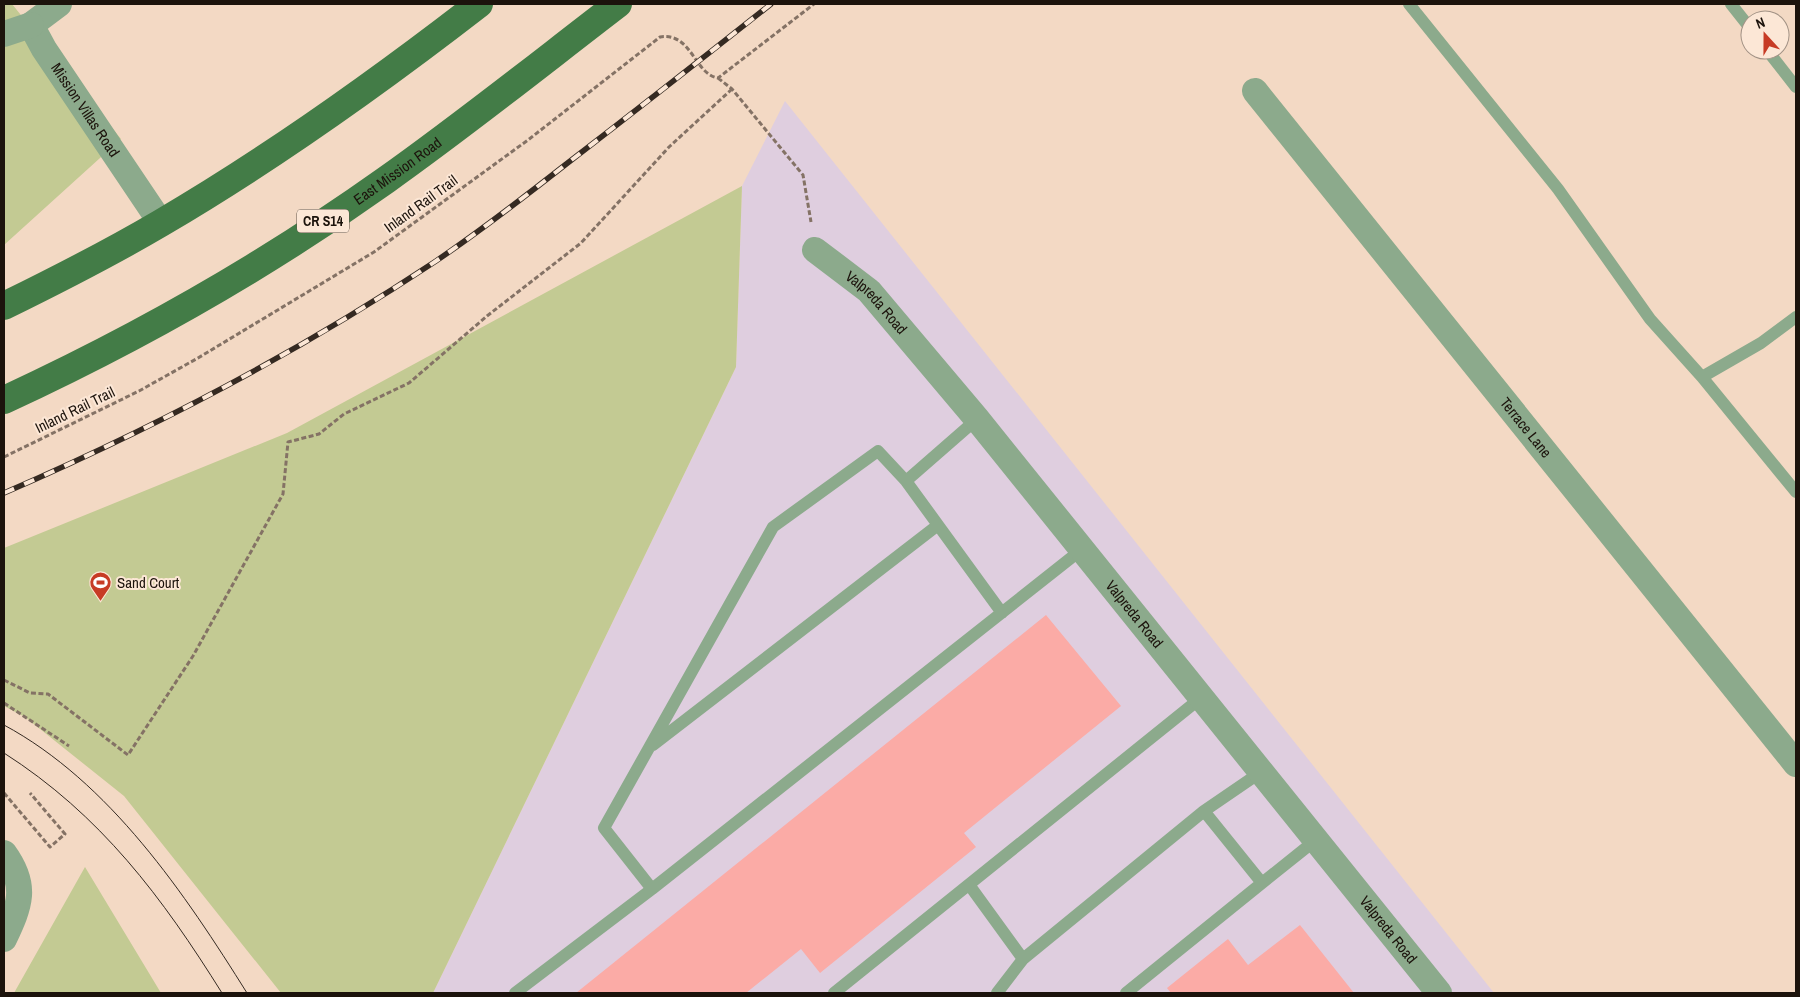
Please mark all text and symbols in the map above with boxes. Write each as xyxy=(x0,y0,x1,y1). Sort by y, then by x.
north arrow xyxy=(1740,10,1790,60)
text: N xyxy=(1753,13,1767,33)
street label: Mission Villas Road xyxy=(46,59,125,161)
street label: East Mission Road xyxy=(349,132,446,210)
street label: Inland Rail Trail xyxy=(380,170,462,237)
road number: CR S14 xyxy=(297,210,349,232)
street label: Valpreda Road xyxy=(841,266,912,339)
street label: Inland Rail Trail xyxy=(31,381,118,438)
street label: Terrace Lane xyxy=(1495,393,1557,462)
sports icon: Sand Court xyxy=(89,571,113,602)
place label: Sand Court xyxy=(117,572,180,593)
street label: Valpreda Road xyxy=(1101,576,1168,652)
street label: Valpreda Road xyxy=(1355,891,1422,968)

